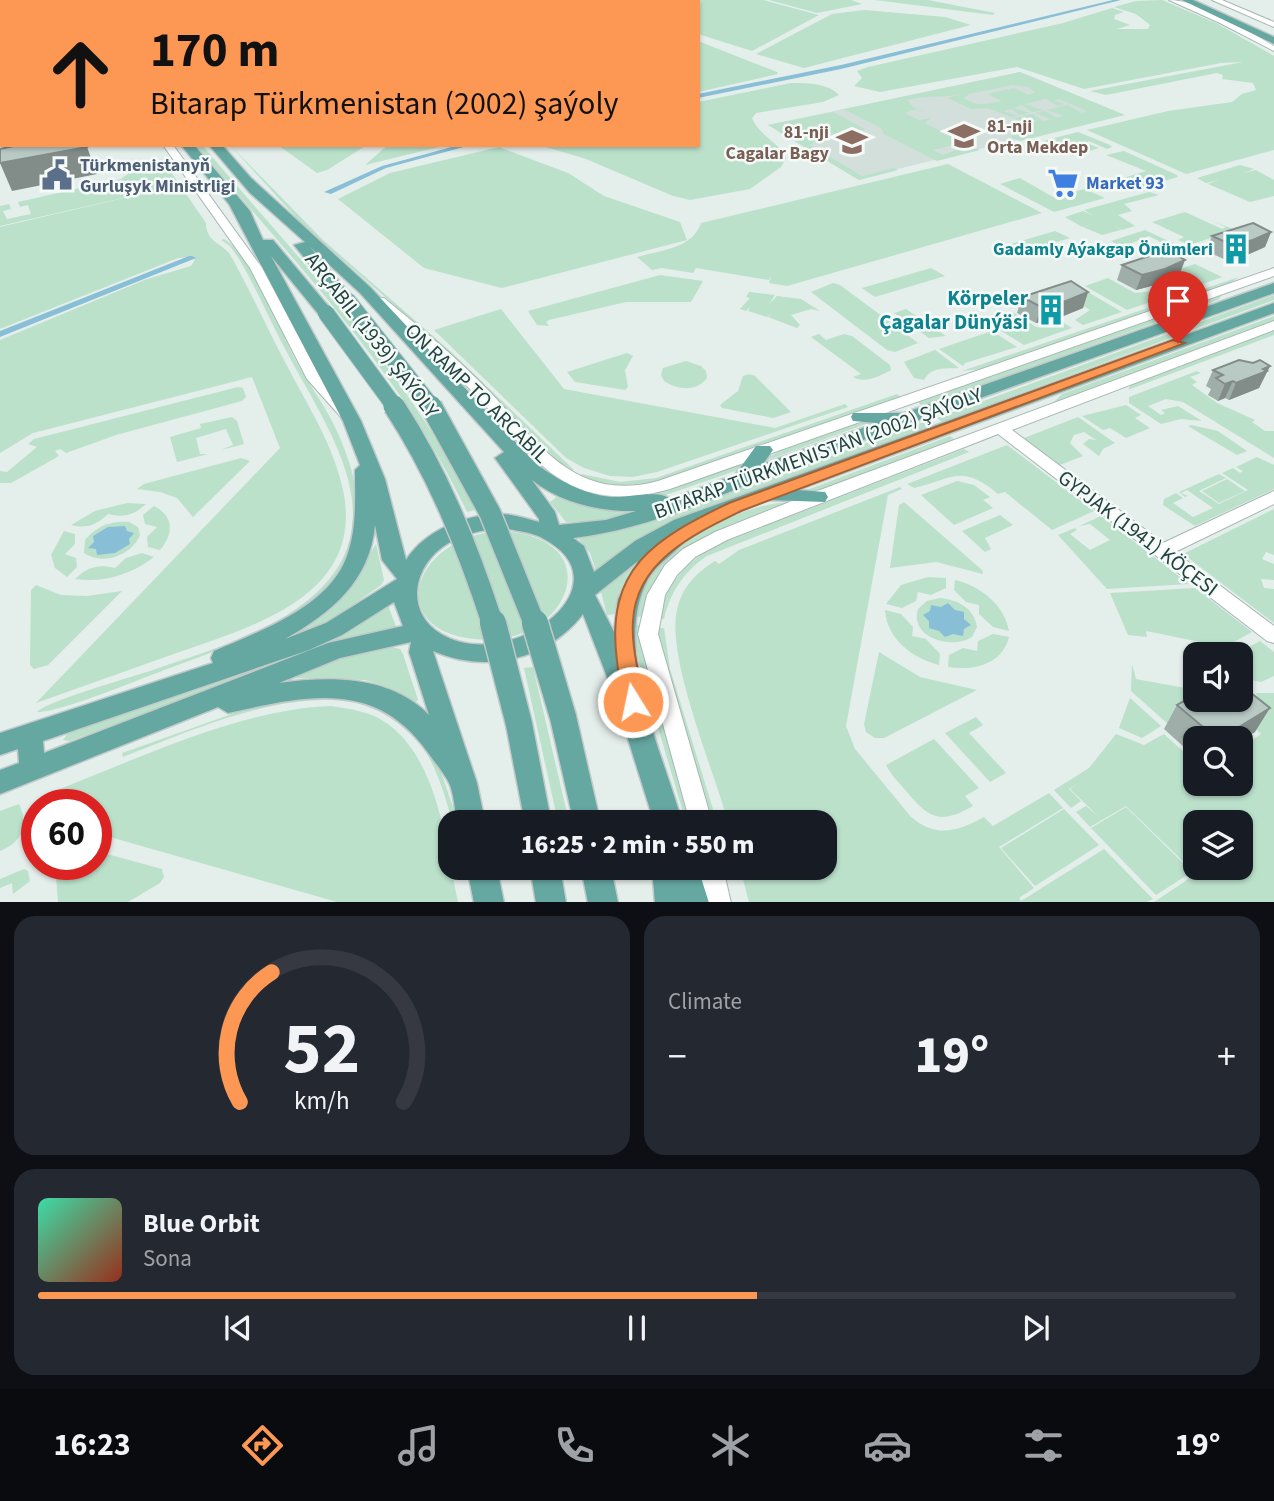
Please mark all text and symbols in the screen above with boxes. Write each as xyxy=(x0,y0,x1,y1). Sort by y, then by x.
text: 170 m xyxy=(150,16,279,86)
icon: ahead xyxy=(35,28,126,119)
text: Bitarap Türkmenistan (2002) şaýoly xyxy=(150,81,619,127)
place label: 81-nji Orta Mekdep xyxy=(987,114,1088,160)
school or university icon: 81-nji Orta Mekdep xyxy=(947,119,981,153)
place label: 81-nji Cagalar Bagy xyxy=(725,120,830,166)
school or university icon: 81-nji Cagalar Bagy xyxy=(835,125,869,159)
place label: Türkmenistanyň Gurluşyk Ministrligi xyxy=(80,153,235,199)
public building icon: Türkmenistanyň Gurluşyk Ministrligi xyxy=(40,158,74,192)
supermarket icon: Market 93 xyxy=(1046,166,1080,200)
place label: Market 93 xyxy=(1086,171,1164,196)
building icon: Gadamly Aýakgap Önümleri xyxy=(1219,232,1253,266)
place label: Gadamly Aýakgap Önümleri xyxy=(993,237,1213,262)
street label: ARÇABIL (1939) ŞAÝOLY xyxy=(298,246,447,425)
pin xyxy=(1148,271,1208,343)
icon: arrive xyxy=(1159,282,1197,320)
place label: Körpeler Çagalar Dünýäsi xyxy=(879,283,1029,337)
building icon: Körpeler Çagalar Dünýäsi xyxy=(1034,293,1068,327)
street label: ON RAMP TO ARCABIL xyxy=(398,316,556,470)
street label: BITARAP TÜRKMENISTAN (2002) ŞAÝOLY xyxy=(650,379,987,526)
street label: GYPJAK (1941) KÖÇESI xyxy=(1052,463,1224,603)
map controls xyxy=(1183,642,1253,880)
button: sound xyxy=(1183,642,1253,712)
position arrow xyxy=(596,665,670,739)
button: search xyxy=(1183,726,1253,796)
speed limit sign: 60 xyxy=(21,789,112,880)
button: layers xyxy=(1183,810,1253,880)
text: 16:25 · 2 min · 550 m xyxy=(521,826,754,863)
text: Climate xyxy=(668,985,742,1018)
text: 52 xyxy=(284,997,360,1101)
text: 19° xyxy=(915,1019,989,1093)
text: − xyxy=(668,1030,687,1084)
text: + xyxy=(1217,1030,1236,1084)
text: km/h xyxy=(294,1082,350,1118)
text: Blue Orbit xyxy=(143,1205,260,1242)
text: Sona xyxy=(143,1242,192,1275)
icon: previous xyxy=(219,1309,257,1347)
icon: pause xyxy=(618,1309,656,1347)
icon: next xyxy=(1017,1309,1055,1347)
icon: directions xyxy=(238,1421,287,1470)
icon: music xyxy=(394,1421,443,1470)
icon: phone xyxy=(550,1421,599,1470)
icon: climate xyxy=(706,1421,755,1470)
icon: car xyxy=(863,1421,912,1470)
icon: filters xyxy=(1019,1421,1068,1470)
text: 16:23 xyxy=(54,1422,131,1468)
text: 19° xyxy=(1175,1422,1220,1468)

